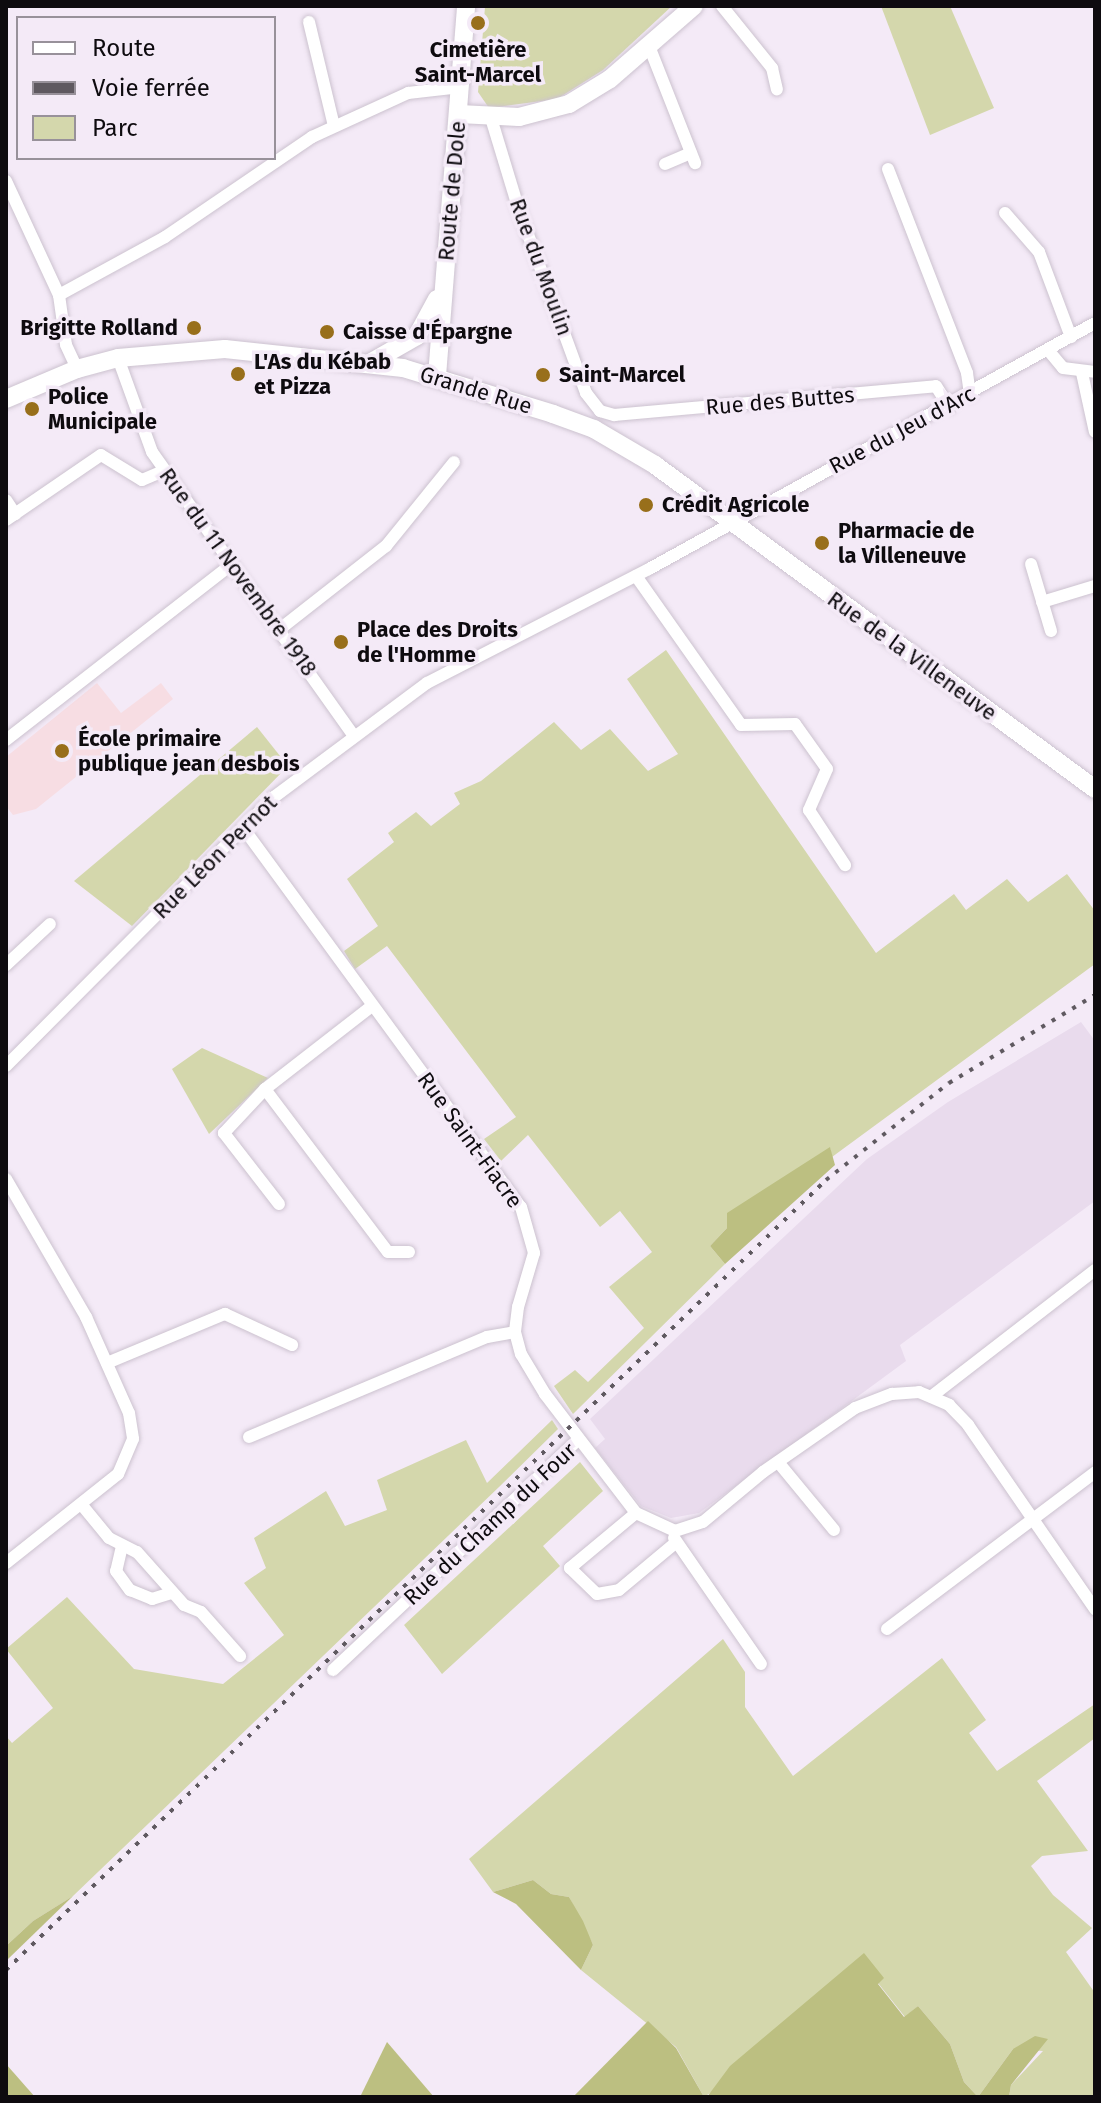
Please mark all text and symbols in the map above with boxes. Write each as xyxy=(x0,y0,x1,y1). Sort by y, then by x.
marker: Cimetière Saint-Marcel xyxy=(469,14,487,32)
legend xyxy=(16,16,276,160)
text: Route xyxy=(92,34,156,62)
place label: Cimetière Saint-Marcel xyxy=(415,36,541,88)
text: Voie ferrée xyxy=(92,74,210,102)
text: Parc xyxy=(92,114,138,142)
street label: Route de Dole xyxy=(433,120,471,262)
street label: Rue du Moulin xyxy=(504,195,578,339)
place label: Brigitte Rolland xyxy=(20,315,178,341)
marker: Brigitte Rolland xyxy=(185,319,203,337)
place label: Caisse d'Épargne xyxy=(343,319,512,345)
marker: Caisse d'Épargne xyxy=(318,323,336,341)
place label: L'As du Kébab et Pizza xyxy=(254,348,391,400)
street label: Grande Rue xyxy=(417,360,535,420)
place label: Saint-Marcel xyxy=(559,362,685,388)
marker: L'As du Kébab et Pizza xyxy=(229,365,247,383)
marker: Saint-Marcel xyxy=(534,366,552,384)
street label: Rue du Jeu d'Arc xyxy=(825,380,979,480)
street label: Rue des Buttes xyxy=(705,381,855,421)
place label: Police Municipale xyxy=(48,383,157,434)
marker: Police Municipale xyxy=(23,400,41,418)
street label: Rue du 11 Novembre 1918 xyxy=(154,463,322,681)
place label: Crédit Agricole xyxy=(662,492,809,518)
marker: Crédit Agricole xyxy=(637,496,655,514)
place label: Pharmacie de la Villeneuve xyxy=(838,517,974,568)
marker: Pharmacie de la Villeneuve xyxy=(813,534,831,552)
street label: Rue de la Villeneuve xyxy=(822,586,1002,726)
place label: Place des Droits de l'Homme xyxy=(357,616,518,668)
marker: Place des Droits de l'Homme xyxy=(332,633,350,651)
place label: École primaire publique jean desbois xyxy=(78,725,300,776)
marker: École primaire publique jean desbois xyxy=(53,742,71,760)
street label: Rue Léon Pernot xyxy=(148,790,282,924)
street label: Rue Saint-Fiacre xyxy=(412,1067,528,1213)
street label: Rue du Champ du Four xyxy=(398,1437,582,1611)

